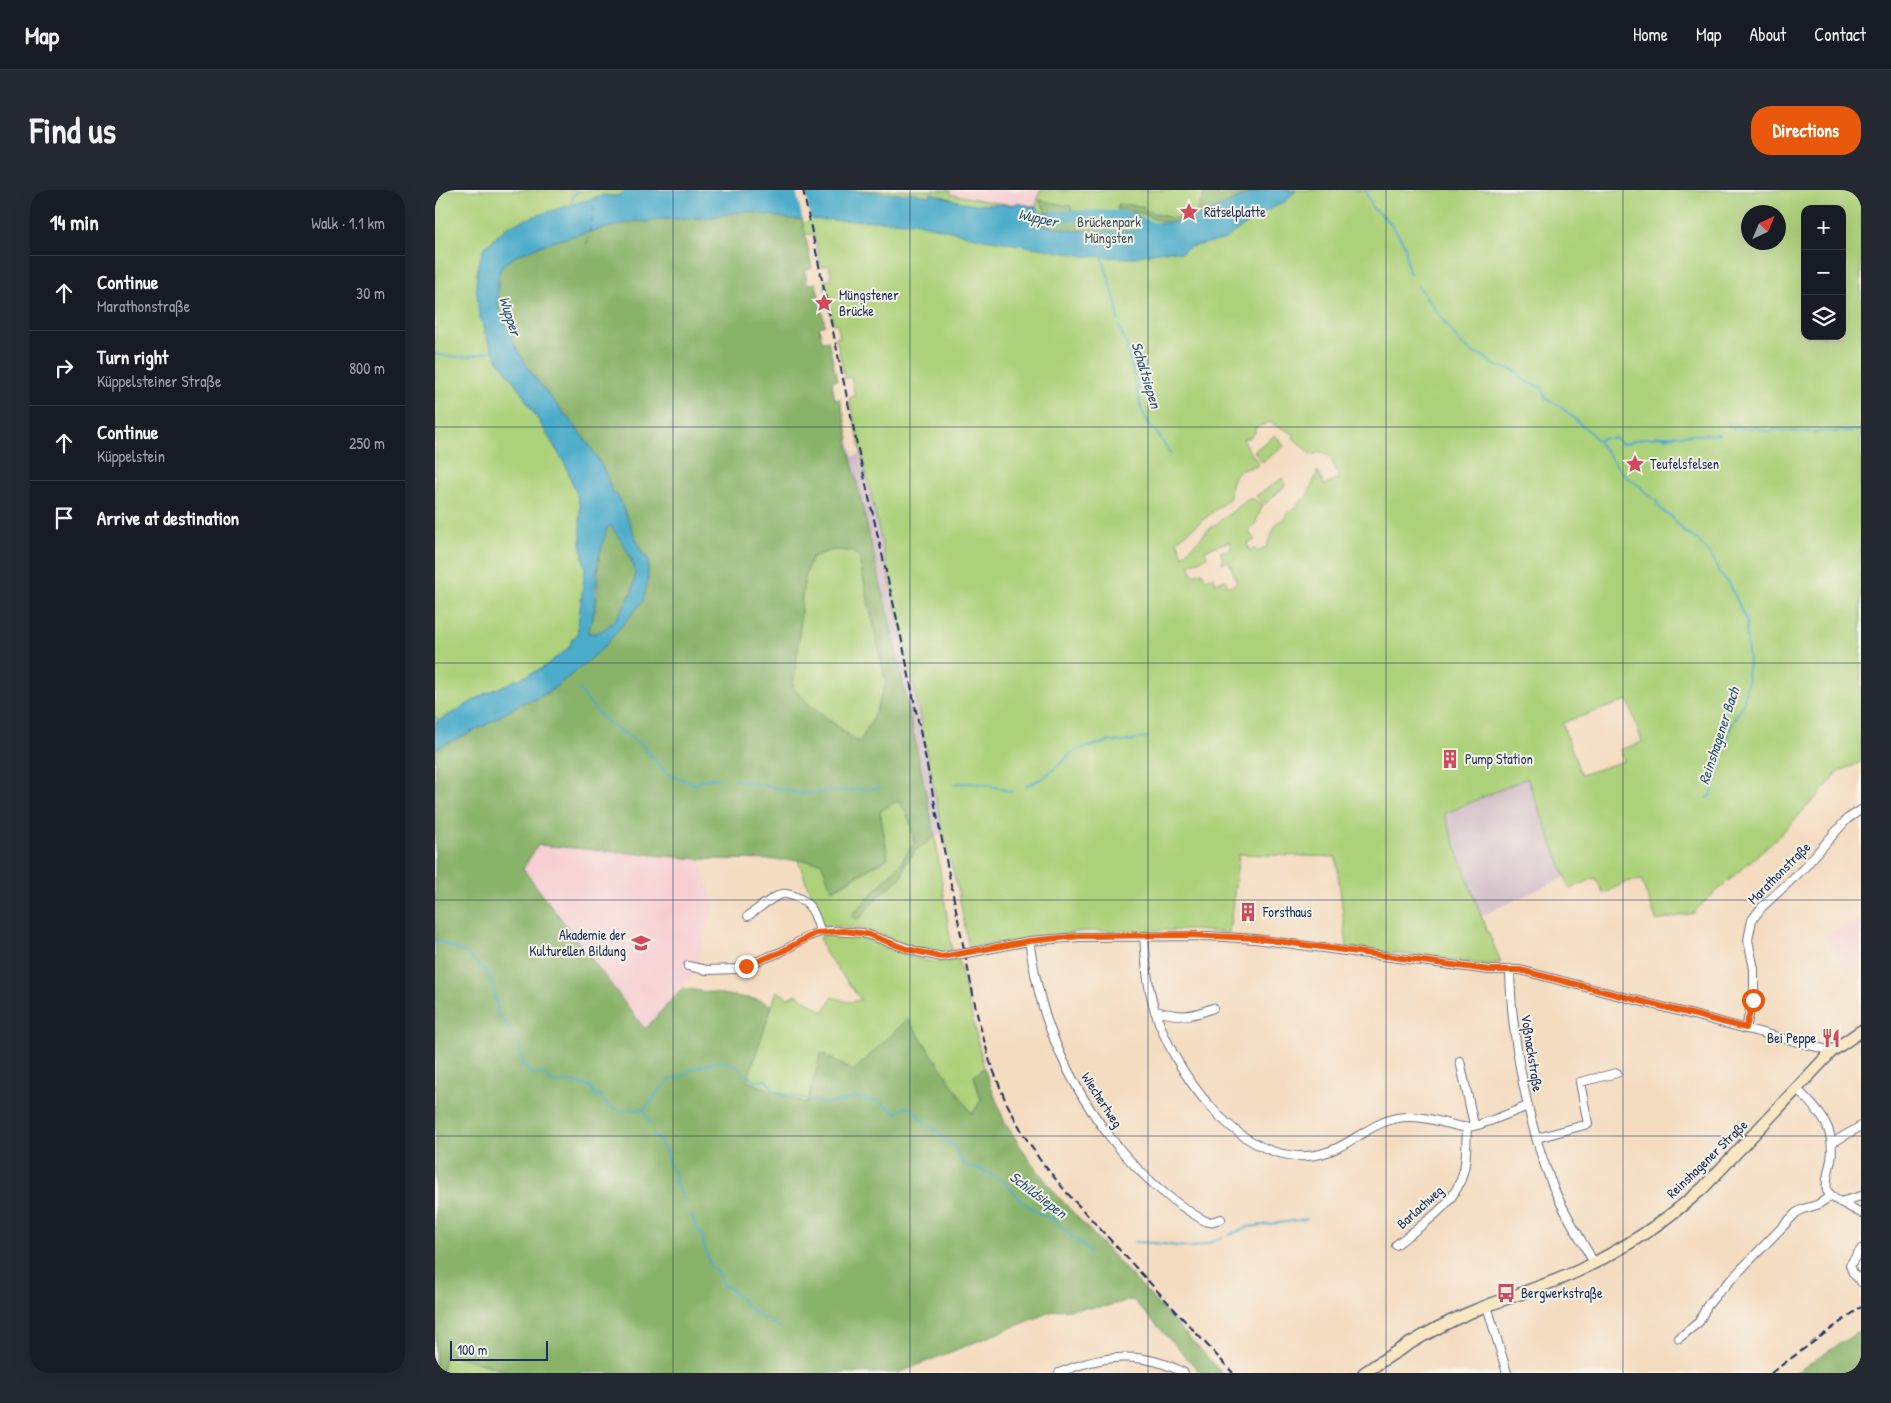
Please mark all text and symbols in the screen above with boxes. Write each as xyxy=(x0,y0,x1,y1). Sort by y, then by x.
text: Map xyxy=(25,19,59,51)
text: Home xyxy=(1633,22,1668,47)
text: Map xyxy=(1696,22,1721,47)
text: About xyxy=(1749,22,1786,47)
text: Contact xyxy=(1814,22,1866,47)
button: Directions xyxy=(1751,106,1861,155)
text: Find us xyxy=(30,107,116,154)
place icon: Rätselplatte xyxy=(1178,201,1200,223)
place label: Rätselplatte xyxy=(1204,202,1266,222)
water label: Wupper xyxy=(1016,203,1062,233)
north arrow xyxy=(1741,205,1786,250)
map controls xyxy=(1801,205,1846,340)
button: + xyxy=(1801,205,1846,250)
text: 14 min xyxy=(50,208,99,237)
text: Walk · 1.1 km xyxy=(311,212,385,234)
park label: Brückenpark Müngsten xyxy=(1077,212,1141,248)
button: − xyxy=(1801,250,1846,295)
text: Continue xyxy=(97,269,158,295)
icon: ahead xyxy=(50,279,78,307)
text: 30 m xyxy=(356,282,385,304)
place label: Müngstener Brücke xyxy=(839,285,899,320)
place icon: Müngstener Brücke xyxy=(813,292,835,314)
water label: Wupper xyxy=(494,294,527,340)
text: Marathonstraße xyxy=(97,295,190,317)
button: layers xyxy=(1801,295,1846,340)
water label: Schaltsiepen xyxy=(1126,339,1167,412)
text: Turn right xyxy=(97,344,168,370)
icon: right xyxy=(50,354,78,382)
text: 800 m xyxy=(349,357,385,379)
text: Küppelsteiner Straße xyxy=(97,370,221,392)
text: Continue xyxy=(97,419,158,445)
icon: ahead xyxy=(50,429,78,457)
text: 250 m xyxy=(349,432,385,454)
text: Küppelstein xyxy=(97,445,165,467)
place icon: Teufelsfelsen xyxy=(1624,453,1646,475)
place label: Teufelsfelsen xyxy=(1650,454,1719,473)
icon: arrive xyxy=(50,504,78,532)
text: Arrive at destination xyxy=(97,505,239,531)
water label: Reinshagener Bach xyxy=(1693,683,1745,787)
building icon: Pump Station xyxy=(1439,748,1461,770)
place label: Pump Station xyxy=(1465,749,1533,769)
street label: Marathonstraße xyxy=(1743,837,1815,909)
building icon: Forsthaus xyxy=(1237,901,1259,923)
place label: Forsthaus xyxy=(1262,902,1312,921)
place label: Akademie der Kulturellen Bildung xyxy=(529,925,627,961)
school or university icon: Akademie der Kulturellen Bildung xyxy=(630,932,652,954)
route end xyxy=(735,955,758,978)
route start xyxy=(1742,989,1765,1012)
street label: Voßnackstraße xyxy=(1516,1013,1548,1094)
restaurant icon: Bei Peppe xyxy=(1820,1027,1842,1049)
place label: Bei Peppe xyxy=(1767,1028,1816,1048)
street label: Wiechertweg xyxy=(1077,1068,1127,1132)
street label: Reinshagener Straße xyxy=(1662,1115,1752,1203)
water label: Schildsiepen xyxy=(1005,1166,1072,1224)
street label: Barlachweg xyxy=(1392,1181,1448,1233)
bus stop icon: Bergwerkstraße xyxy=(1495,1282,1517,1304)
place label: Bergwerkstraße xyxy=(1521,1283,1603,1303)
scale bar xyxy=(450,1338,547,1361)
text: 100 m xyxy=(457,1340,487,1359)

